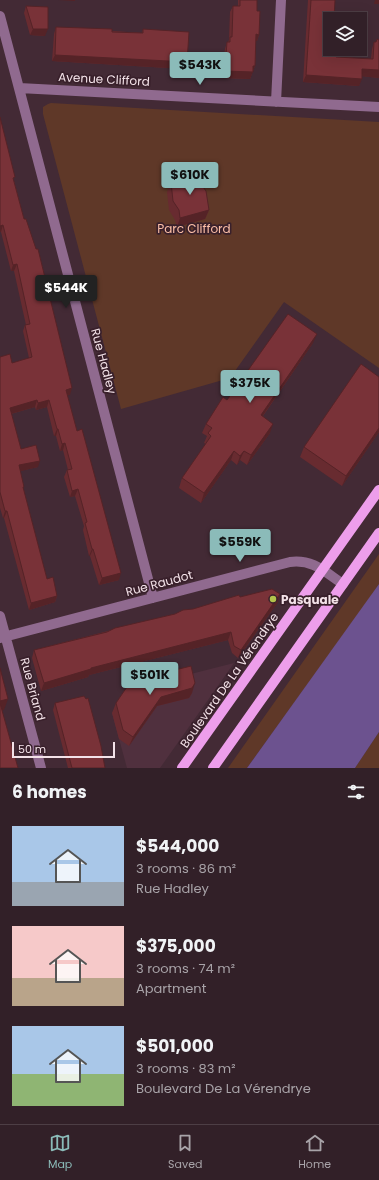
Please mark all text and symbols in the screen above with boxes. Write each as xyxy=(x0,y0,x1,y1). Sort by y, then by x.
map controls xyxy=(323,12,367,56)
button: layers xyxy=(323,12,367,56)
pin: $543K xyxy=(172,52,228,86)
text: $543K xyxy=(179,55,221,74)
street label: Avenue Clifford xyxy=(58,68,150,90)
pin: $610K xyxy=(162,162,218,196)
text: $610K xyxy=(170,165,210,184)
park label: Parc Clifford xyxy=(157,220,231,237)
pin: $544K xyxy=(38,275,94,309)
text: $544K xyxy=(44,278,88,297)
street label: Rue Hadley xyxy=(87,326,121,396)
pin: $375K xyxy=(222,370,278,404)
text: $375K xyxy=(230,373,270,392)
pin: $559K xyxy=(212,529,268,563)
text: $559K xyxy=(219,532,261,551)
street label: Rue Raudot xyxy=(124,566,194,600)
place label: Pasquale xyxy=(281,591,339,608)
marker: Pasquale xyxy=(268,594,278,604)
street label: Boulevard De La Vérendrye xyxy=(176,609,282,751)
street label: Rue Briand xyxy=(16,656,50,722)
pin: $501K xyxy=(122,662,178,696)
text: $501K xyxy=(130,665,170,684)
scale bar xyxy=(12,740,115,759)
text: 50 m xyxy=(18,741,46,757)
text: 6 homes xyxy=(12,780,87,804)
icon: filters xyxy=(345,781,367,803)
text: $544,000 xyxy=(136,834,219,858)
icon: home xyxy=(44,842,92,890)
text: 3 rooms · 86 m² xyxy=(136,859,236,878)
text: Rue Hadley xyxy=(136,879,209,898)
text: $375,000 xyxy=(136,934,216,958)
icon: home xyxy=(44,942,92,990)
text: 3 rooms · 74 m² xyxy=(136,959,235,978)
text: Apartment xyxy=(136,979,206,998)
text: $501,000 xyxy=(136,1034,214,1058)
icon: home xyxy=(44,1042,92,1090)
text: 3 rooms · 83 m² xyxy=(136,1059,236,1078)
text: Boulevard De La Vérendrye xyxy=(136,1079,311,1098)
tab: Map xyxy=(48,1132,72,1173)
tab: Saved xyxy=(168,1132,202,1173)
tab: Home xyxy=(298,1132,331,1173)

